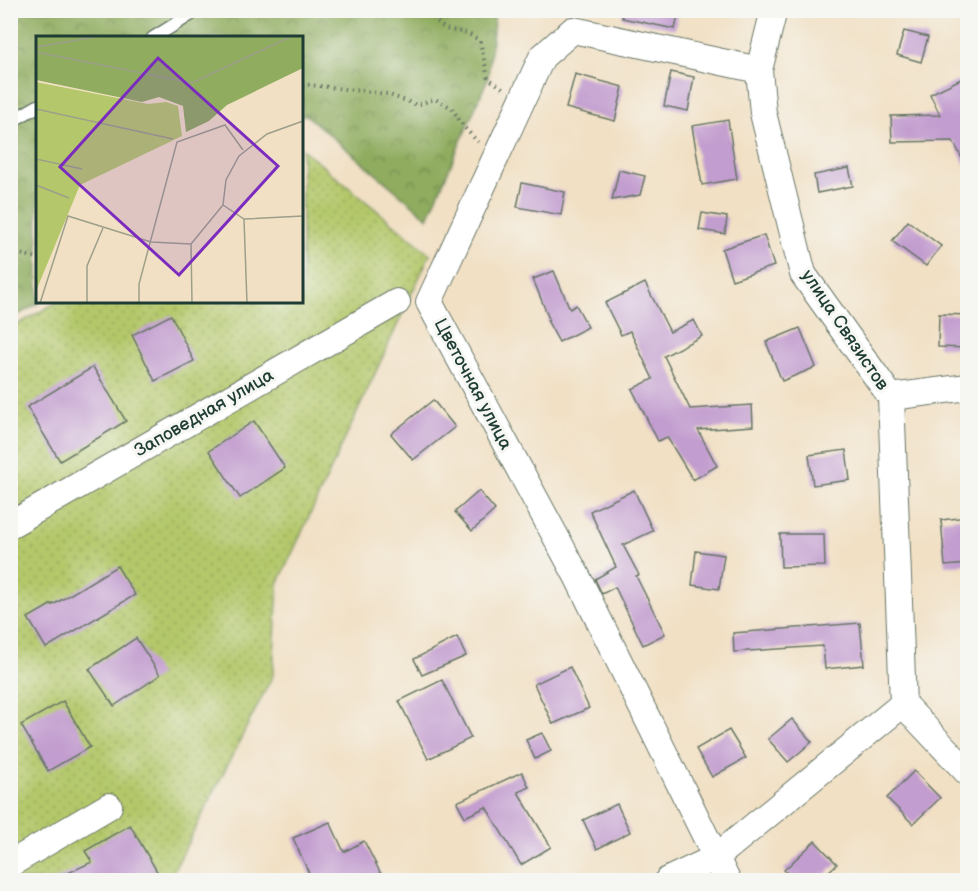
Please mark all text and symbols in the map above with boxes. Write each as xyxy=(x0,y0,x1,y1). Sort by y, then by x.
inset map xyxy=(36,36,303,303)
street label: улица Связистов xyxy=(797,266,893,395)
street label: Цветочная улица xyxy=(430,315,517,453)
street label: Заповедная улица xyxy=(131,365,277,461)

